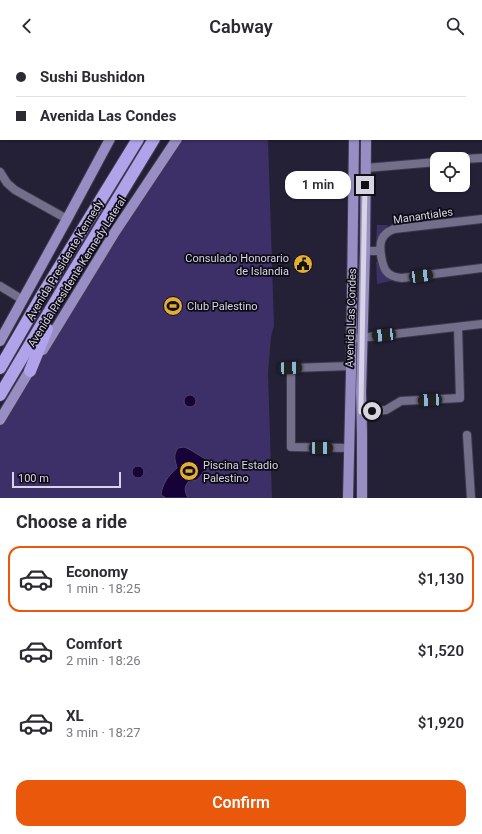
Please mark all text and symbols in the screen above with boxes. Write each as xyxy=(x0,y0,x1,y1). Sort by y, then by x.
icon: back xyxy=(16,15,38,37)
icon: search xyxy=(444,15,466,37)
text: Cabway xyxy=(209,16,273,37)
text: Sushi Bushidon xyxy=(40,68,145,86)
text: Avenida Las Condes xyxy=(40,107,176,125)
map controls xyxy=(430,152,470,192)
button: locate xyxy=(430,152,470,192)
callout: 1 min xyxy=(285,171,351,199)
route end xyxy=(356,176,374,194)
text: 1 min xyxy=(302,177,334,192)
street label: Avenida Presidente Kennedy Lateral xyxy=(25,194,129,350)
street label: Avenida Presidente Kennedy xyxy=(24,197,107,323)
street label: Manantiales xyxy=(392,205,454,227)
place label: Consulado Honorario de Islandia xyxy=(185,252,289,278)
public building icon: Consulado Honorario de Islandia xyxy=(292,253,314,275)
street label: Avenida Las Condes xyxy=(343,268,359,368)
car xyxy=(408,269,434,283)
sports icon: Club Palestino xyxy=(162,295,184,317)
place label: Club Palestino xyxy=(187,300,257,313)
car xyxy=(371,328,397,342)
car xyxy=(278,362,302,374)
car xyxy=(418,393,442,407)
route start xyxy=(363,402,381,420)
car xyxy=(309,442,333,454)
place label: Piscina Estadio Palestino xyxy=(203,459,278,485)
sports icon: Piscina Estadio Palestino xyxy=(178,460,200,482)
scale bar xyxy=(12,470,121,489)
text: 100 m xyxy=(18,472,49,485)
text: Choose a ride xyxy=(16,511,127,532)
icon: car xyxy=(18,561,54,597)
text: Economy xyxy=(66,563,128,581)
text: $1,130 xyxy=(418,570,464,588)
text: 1 min · 18:25 xyxy=(66,581,141,596)
icon: car xyxy=(18,633,54,669)
text: Comfort xyxy=(66,635,122,653)
text: $1,520 xyxy=(418,642,464,660)
text: 2 min · 18:26 xyxy=(66,653,141,668)
icon: car xyxy=(18,705,54,741)
text: XL xyxy=(66,707,84,725)
text: $1,920 xyxy=(418,714,464,732)
text: 3 min · 18:27 xyxy=(66,725,141,740)
button: Confirm xyxy=(16,780,466,826)

